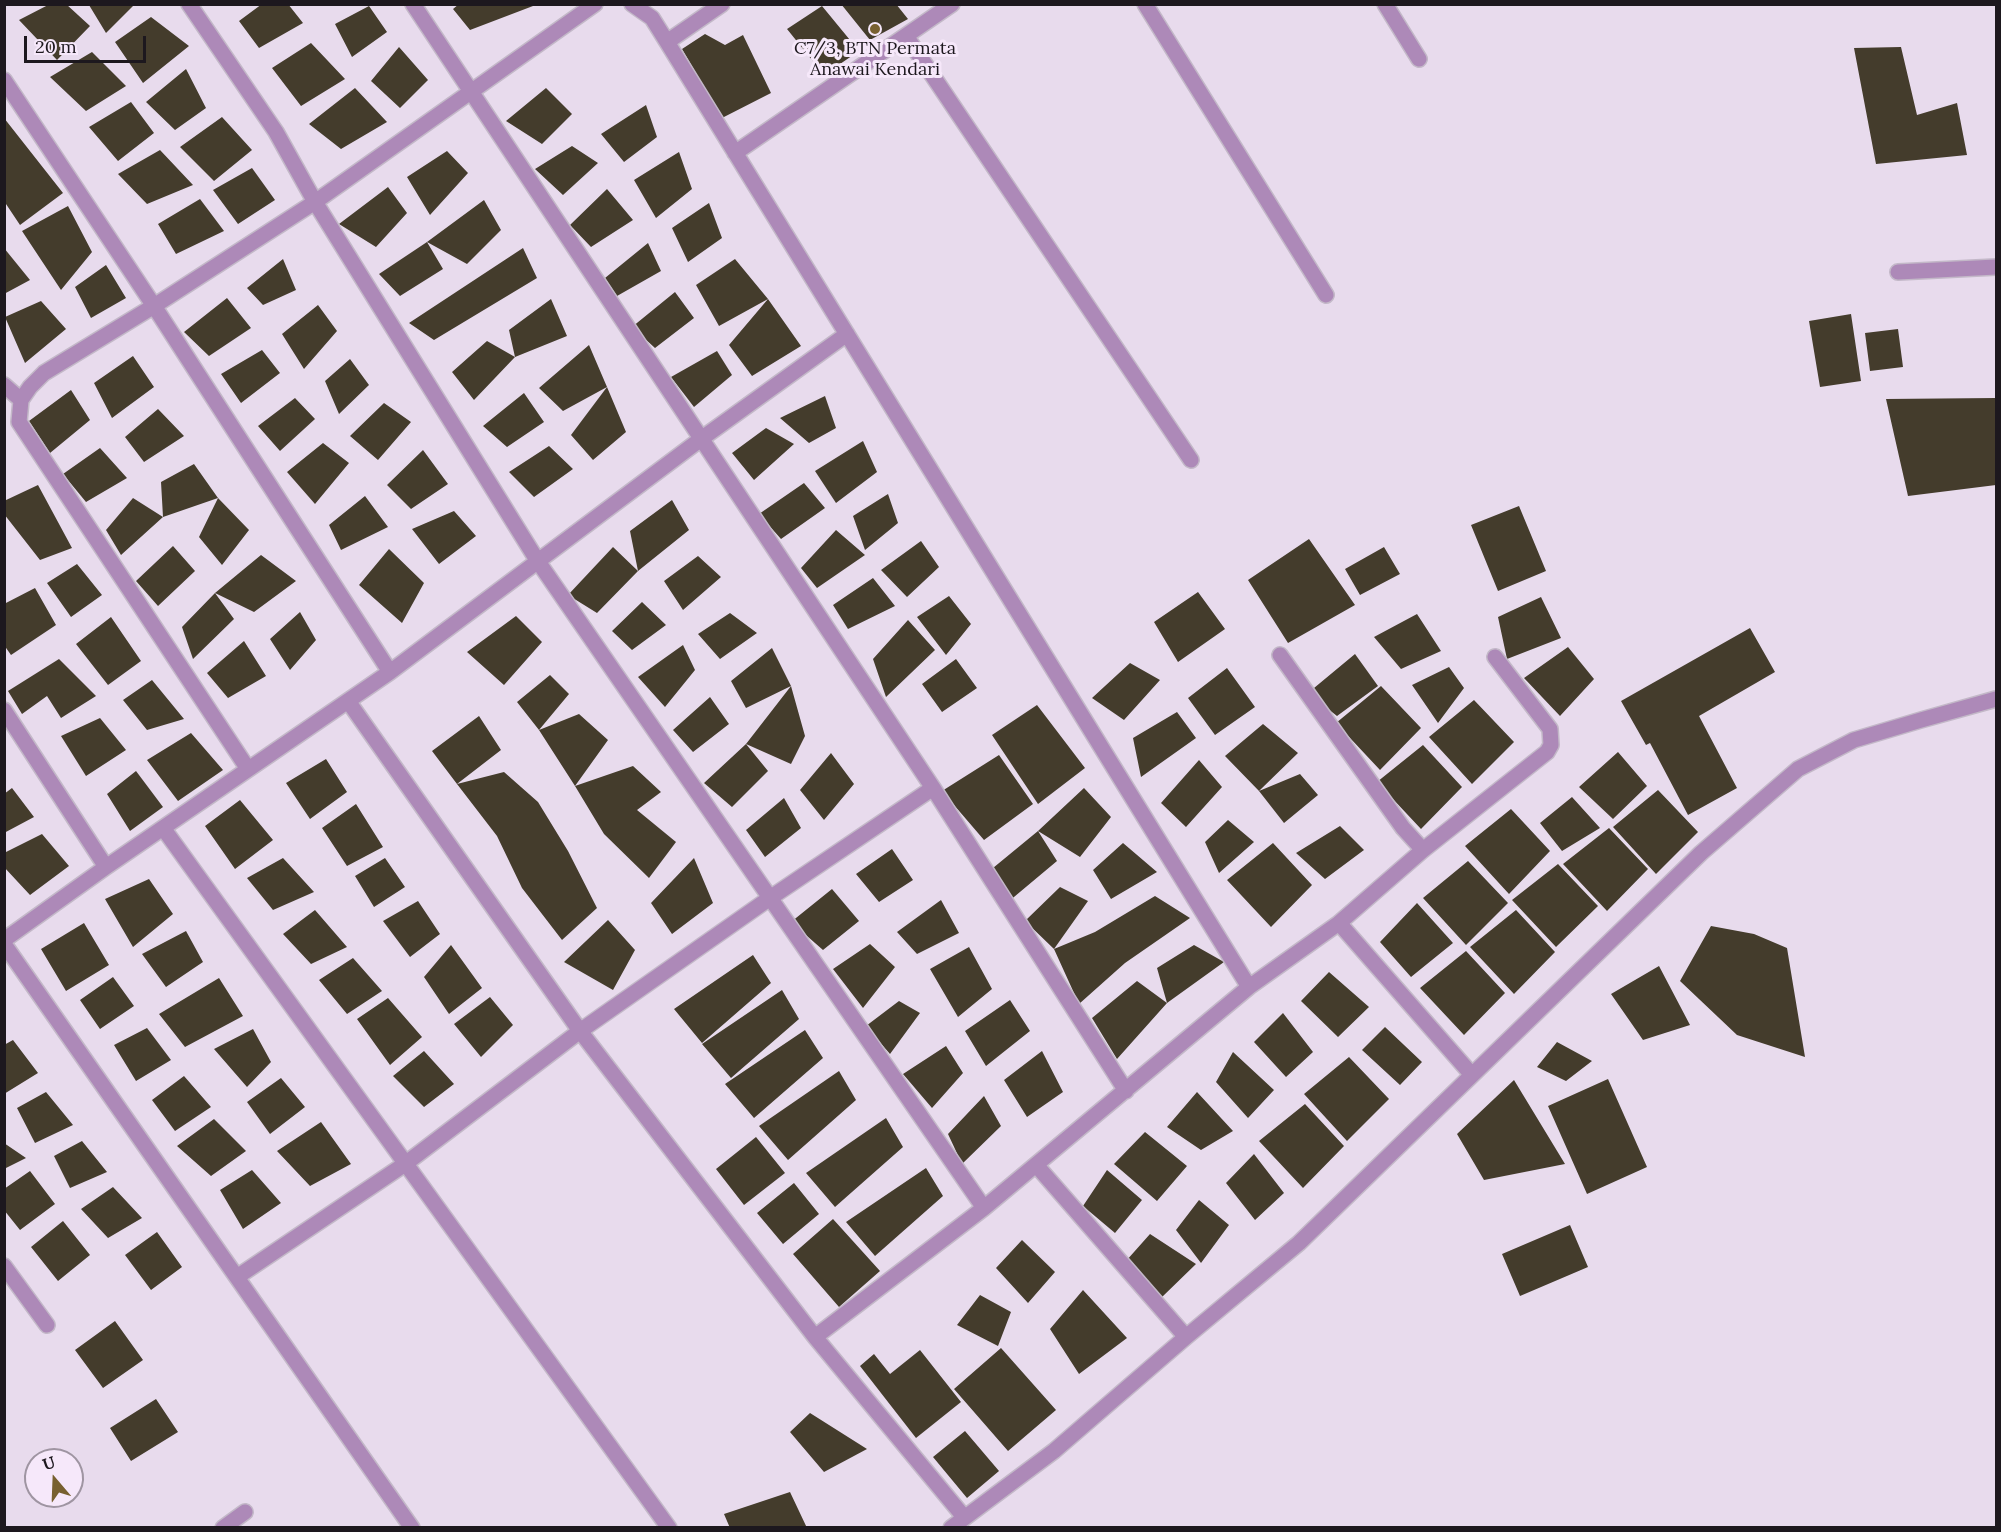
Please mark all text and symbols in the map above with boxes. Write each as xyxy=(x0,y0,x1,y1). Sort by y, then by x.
marker: C7/3, BTN Permata Anawai Kendari xyxy=(868,22,882,36)
scale bar xyxy=(27,24,148,62)
text: 20 m xyxy=(35,35,77,58)
place label: C7/3, BTN Permata Anawai Kendari xyxy=(794,38,956,80)
north arrow xyxy=(24,1448,84,1508)
text: U xyxy=(40,1451,58,1474)

